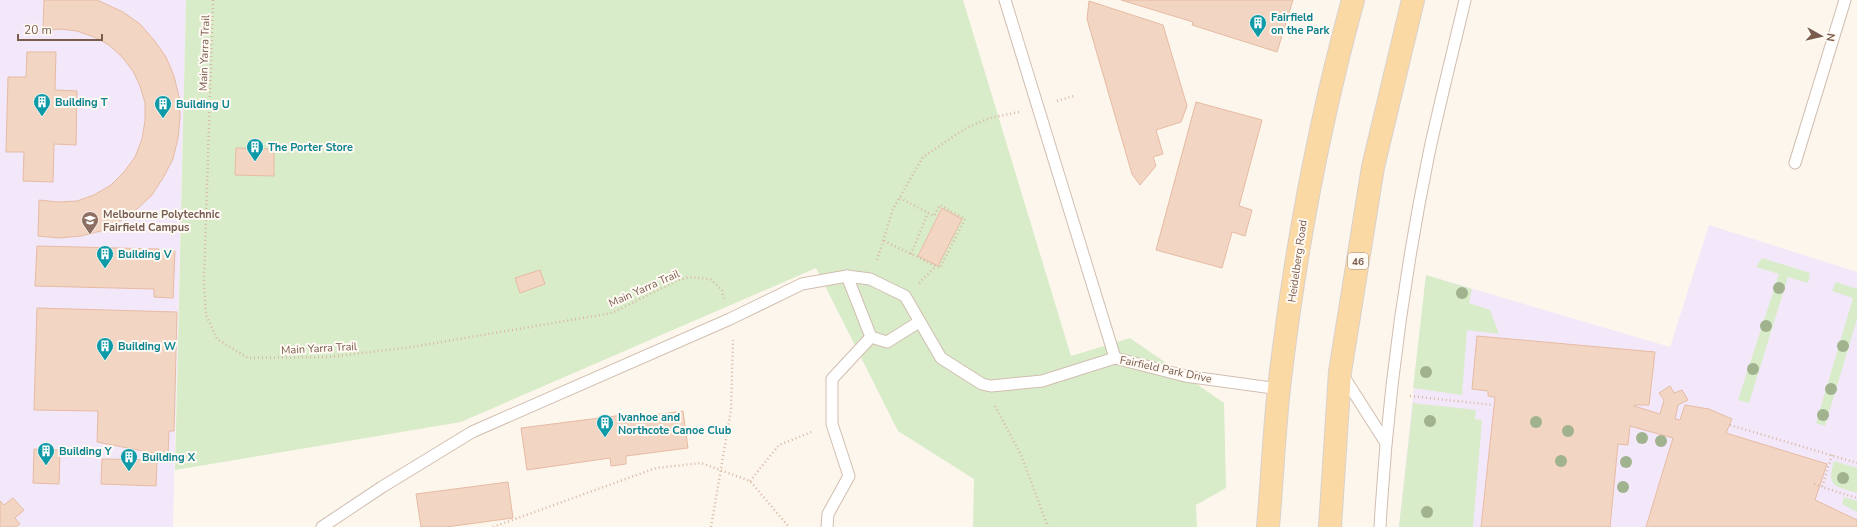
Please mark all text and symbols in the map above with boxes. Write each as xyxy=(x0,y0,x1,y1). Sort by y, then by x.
place label: Fairfield on the Park xyxy=(1271,10,1331,38)
building icon: Fairfield on the Park xyxy=(1248,13,1268,38)
street label: Main Yarra Trail xyxy=(196,14,213,91)
scale bar xyxy=(18,16,102,42)
north arrow xyxy=(1801,16,1841,56)
text: 20 m xyxy=(24,22,52,38)
text: N xyxy=(1822,32,1838,42)
building icon: Building T xyxy=(32,92,52,117)
building icon: Building U xyxy=(153,94,173,119)
place label: Building T xyxy=(55,95,108,110)
place label: Building U xyxy=(176,97,230,112)
building icon: The Porter Store xyxy=(245,137,265,162)
place label: The Porter Store xyxy=(268,140,353,155)
place label: Melbourne Polytechnic Fairfield Campus xyxy=(103,207,221,235)
school or university icon: Melbourne Polytechnic Fairfield Campus xyxy=(80,210,100,235)
street label: Heidelberg Road xyxy=(1284,219,1311,303)
building icon: Building V xyxy=(95,244,115,269)
place label: Building V xyxy=(118,247,172,262)
road number: 46 xyxy=(1348,253,1368,269)
street label: Main Yarra Trail xyxy=(606,266,683,311)
building icon: Building W xyxy=(95,336,115,361)
place label: Building W xyxy=(118,339,177,354)
street label: Main Yarra Trail xyxy=(281,339,358,358)
street label: Fairfield Park Drive xyxy=(1118,352,1213,387)
place label: Ivanhoe and Northcote Canoe Club xyxy=(618,410,732,438)
building icon: Ivanhoe and Northcote Canoe Club xyxy=(595,413,615,438)
building icon: Building Y xyxy=(36,441,56,466)
place label: Building Y xyxy=(59,444,113,459)
building icon: Building X xyxy=(119,447,139,472)
place label: Building X xyxy=(142,450,196,465)

